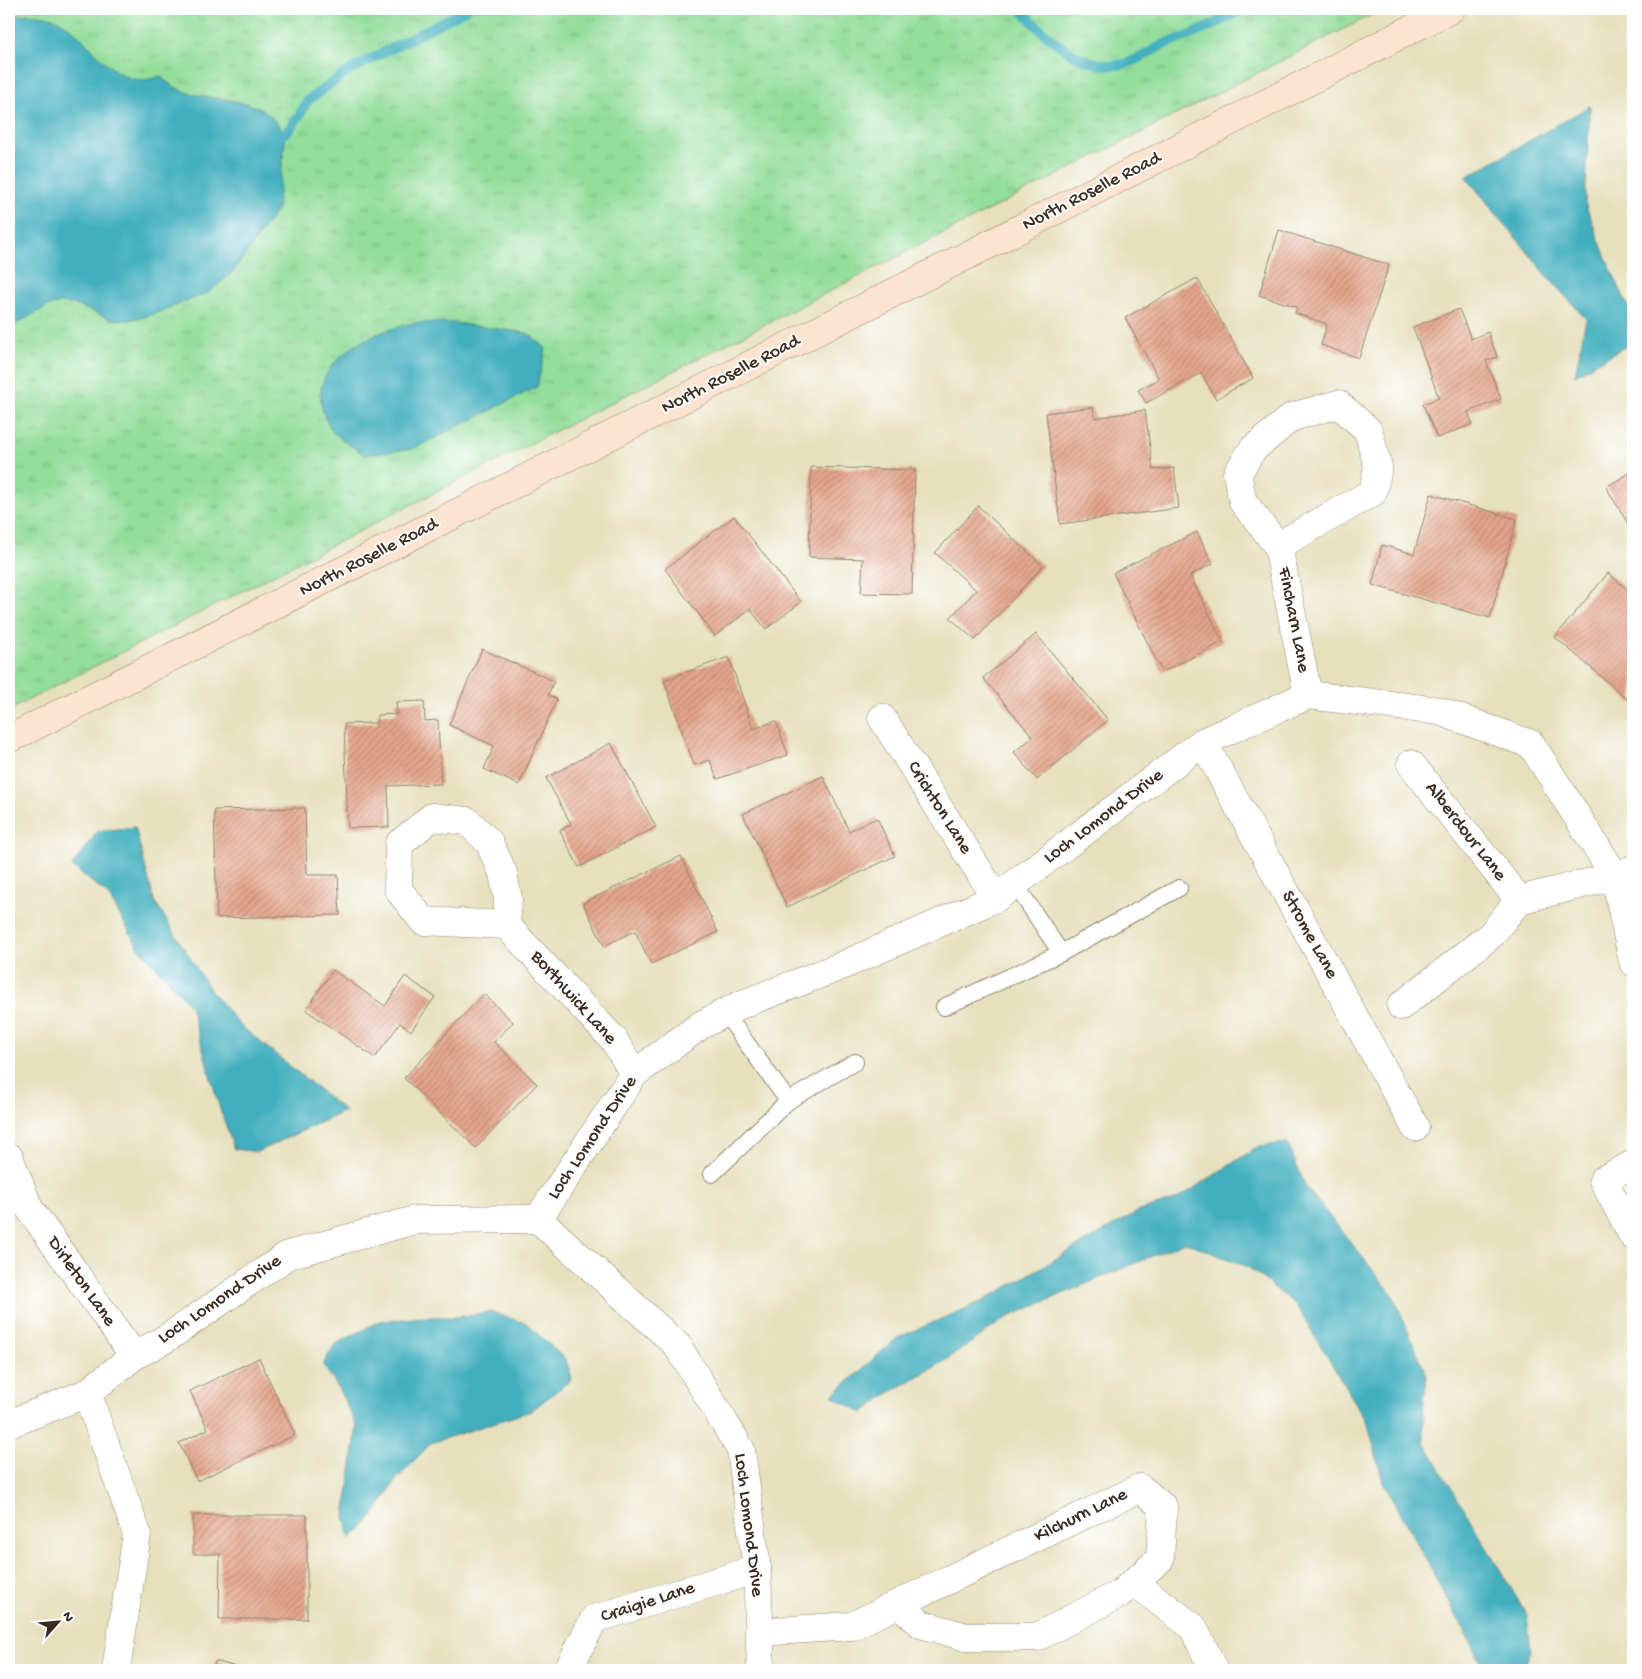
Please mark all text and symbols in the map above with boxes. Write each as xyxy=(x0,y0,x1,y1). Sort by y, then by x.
street label: North Roselle Road xyxy=(1019,146,1167,237)
street label: North Roselle Road xyxy=(658,329,806,420)
street label: North Roselle Road xyxy=(296,512,444,603)
street label: Fincharn Lane xyxy=(1271,564,1315,675)
street label: Crichton Lane xyxy=(901,757,977,859)
street label: Loch Lomond Drive xyxy=(1039,764,1169,870)
street label: Alberdour Lane xyxy=(1419,778,1511,886)
street label: Strome Lane xyxy=(1275,887,1343,983)
street label: Borthwick Lane xyxy=(524,945,621,1050)
street label: Loch Lomond Drive xyxy=(543,1072,643,1204)
street label: Dirleton Lane xyxy=(40,1231,121,1332)
street label: Loch Lomond Drive xyxy=(154,1250,286,1350)
street label: Loch Lomond Drive xyxy=(728,1452,768,1598)
street label: Kilchurn Lane xyxy=(1031,1483,1132,1548)
street label: Craigie Lane xyxy=(598,1577,698,1629)
north arrow xyxy=(32,1596,82,1646)
text: N xyxy=(58,1609,77,1625)

